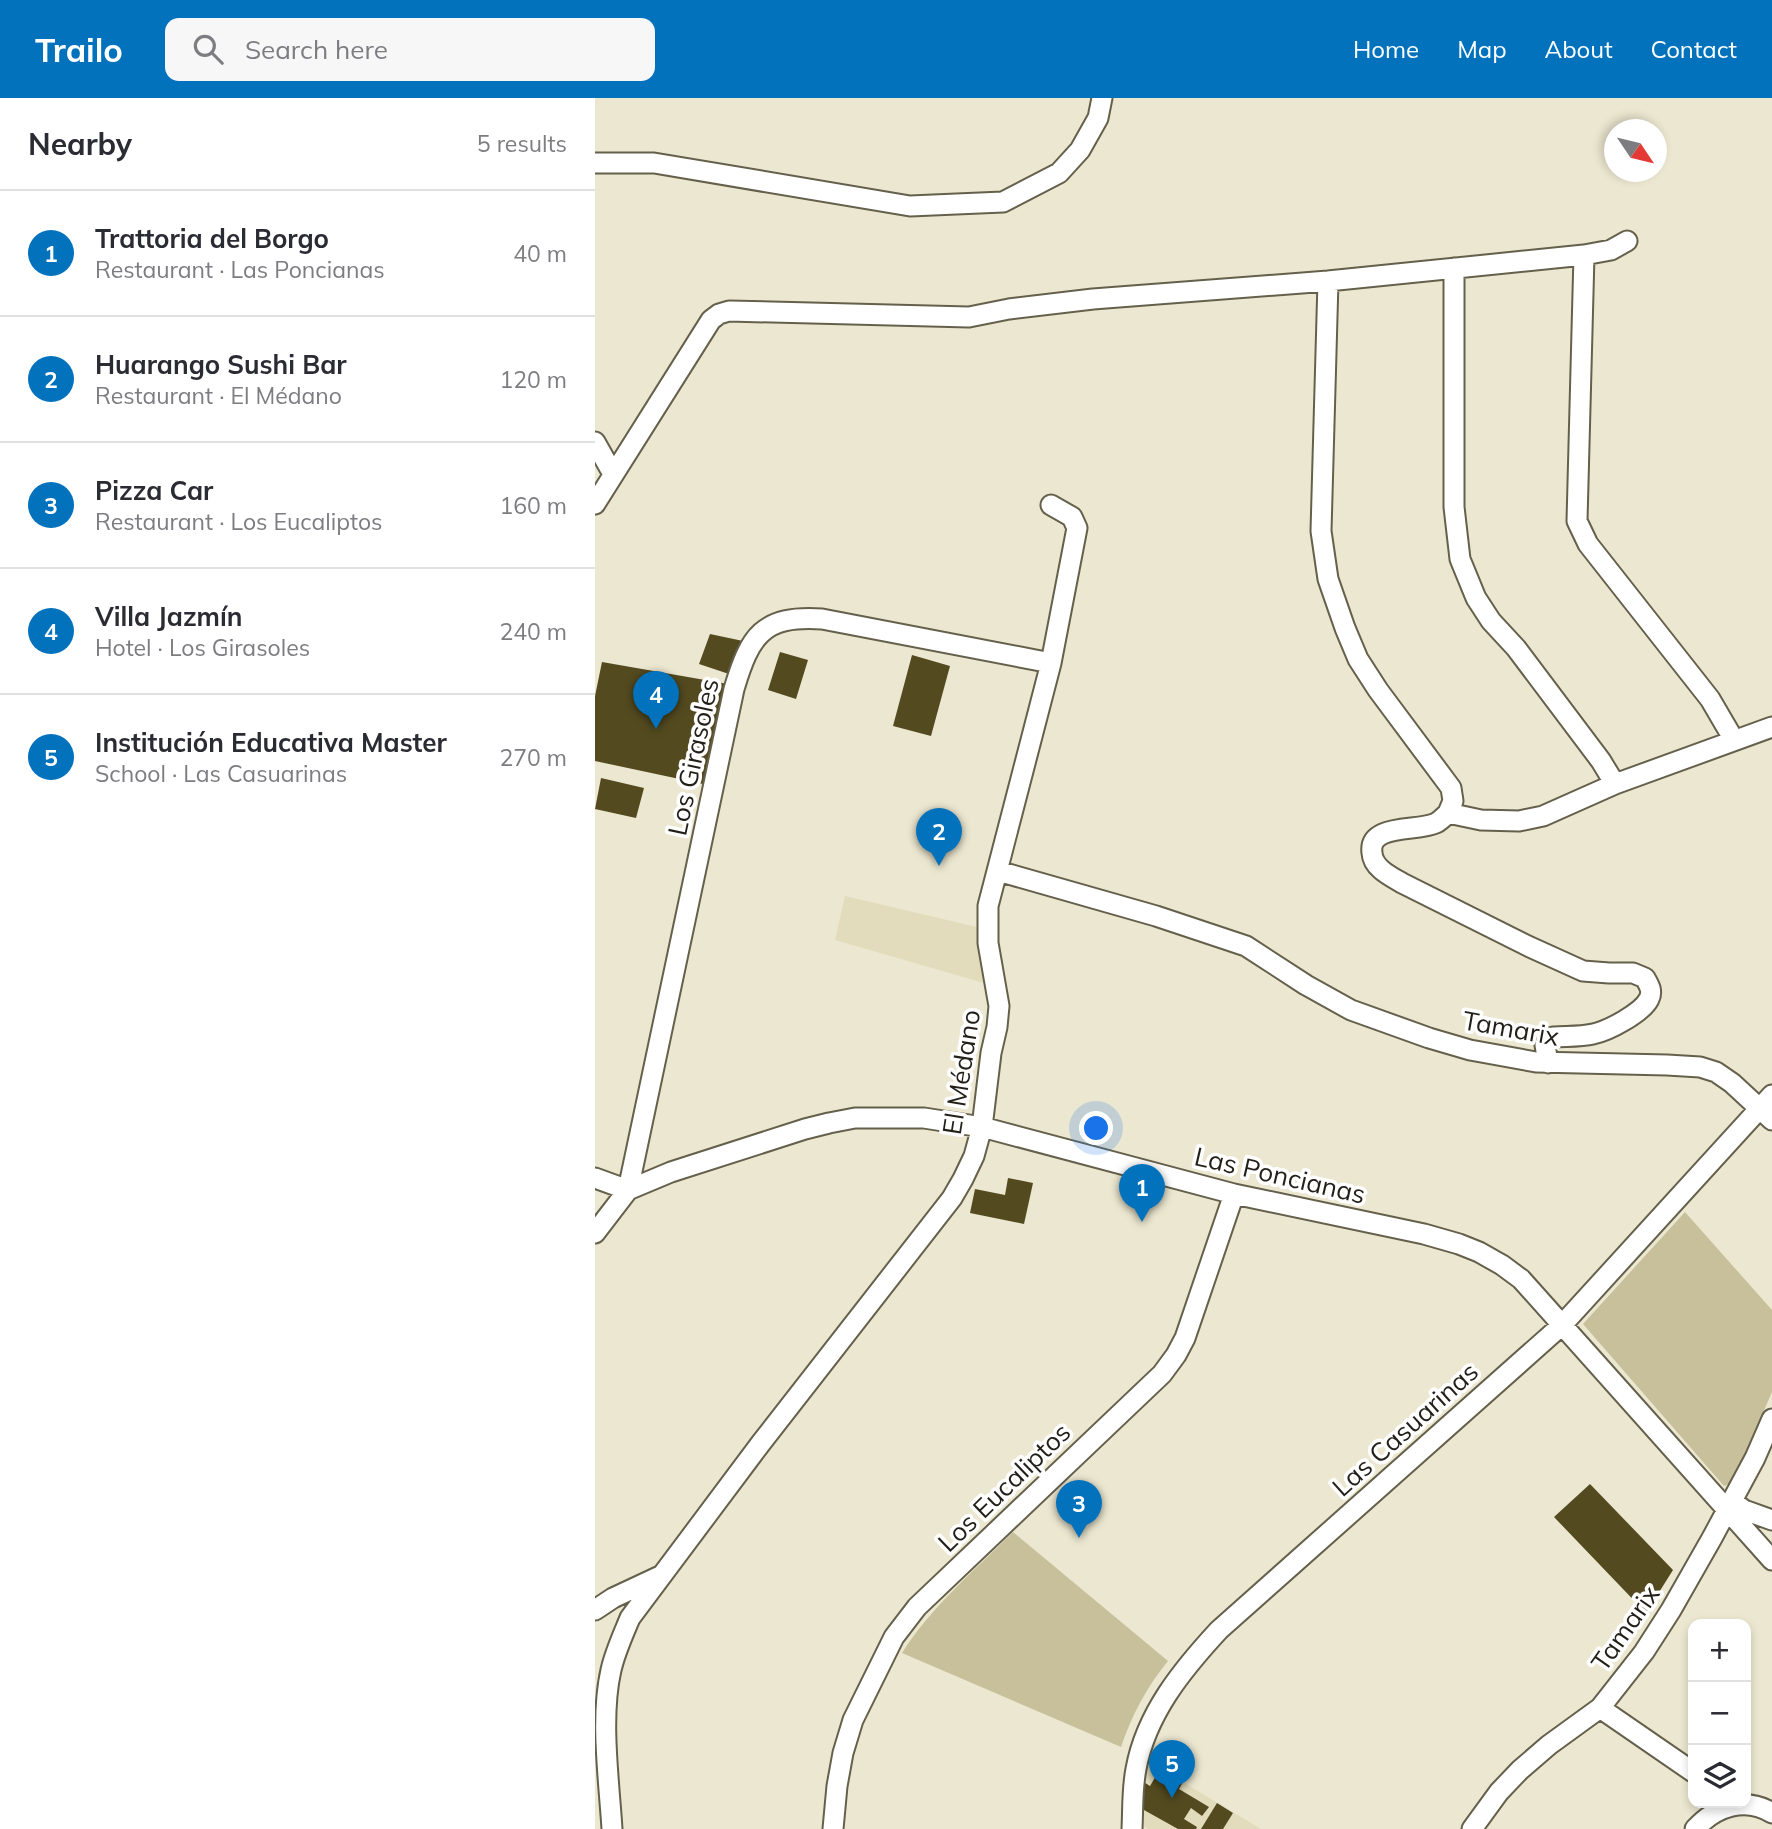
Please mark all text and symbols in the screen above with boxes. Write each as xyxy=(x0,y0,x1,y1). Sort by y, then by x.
search box xyxy=(165,18,655,81)
text: Trailo xyxy=(35,29,123,70)
icon: search xyxy=(189,30,227,68)
text: Search here xyxy=(245,33,388,66)
text: Home xyxy=(1353,34,1419,64)
text: Map xyxy=(1457,34,1507,64)
text: About xyxy=(1545,34,1613,64)
text: Contact xyxy=(1651,34,1737,64)
north arrow xyxy=(1604,119,1667,182)
text: Nearby xyxy=(28,125,132,163)
text: 5 results xyxy=(477,129,567,158)
text: Trattoria del Borgo xyxy=(95,222,329,255)
text: 1 xyxy=(44,239,58,268)
text: 40 m xyxy=(513,239,567,268)
text: Restaurant · Las Poncianas xyxy=(95,255,385,284)
text: Huarango Sushi Bar xyxy=(95,348,346,381)
text: 2 xyxy=(44,365,58,394)
text: 120 m xyxy=(499,365,567,394)
text: Restaurant · El Médano xyxy=(95,381,342,410)
text: Pizza Car xyxy=(95,474,213,507)
text: 3 xyxy=(44,491,58,520)
text: 160 m xyxy=(499,491,567,520)
text: Restaurant · Los Eucaliptos xyxy=(95,507,382,536)
text: Villa Jazmín xyxy=(95,600,242,633)
text: 4 xyxy=(44,617,58,646)
text: 240 m xyxy=(499,617,567,646)
text: Hotel · Los Girasoles xyxy=(95,633,310,662)
pin: 4 xyxy=(633,671,679,729)
street label: Los Girasoles xyxy=(660,675,726,839)
text: Institución Educativa Master xyxy=(95,726,447,759)
text: 5 xyxy=(44,743,58,772)
text: 270 m xyxy=(499,743,567,772)
text: School · Las Casuarinas xyxy=(95,759,347,788)
pin: 2 xyxy=(916,808,962,866)
street label: Tamarix xyxy=(1460,1003,1562,1053)
street label: El Médano xyxy=(935,1007,987,1137)
your location xyxy=(1079,1111,1113,1145)
street label: Las Poncianas xyxy=(1191,1139,1369,1211)
pin: 1 xyxy=(1119,1164,1165,1222)
street label: Las Casuarinas xyxy=(1325,1355,1485,1503)
street label: Los Eucaliptos xyxy=(931,1415,1077,1559)
pin: 3 xyxy=(1056,1480,1102,1538)
street label: Tamarix xyxy=(1584,1579,1666,1677)
map controls xyxy=(1688,1619,1751,1808)
button: + xyxy=(1688,1619,1751,1682)
button: − xyxy=(1688,1682,1751,1745)
pin: 5 xyxy=(1149,1740,1195,1798)
button: layers xyxy=(1688,1745,1751,1808)

